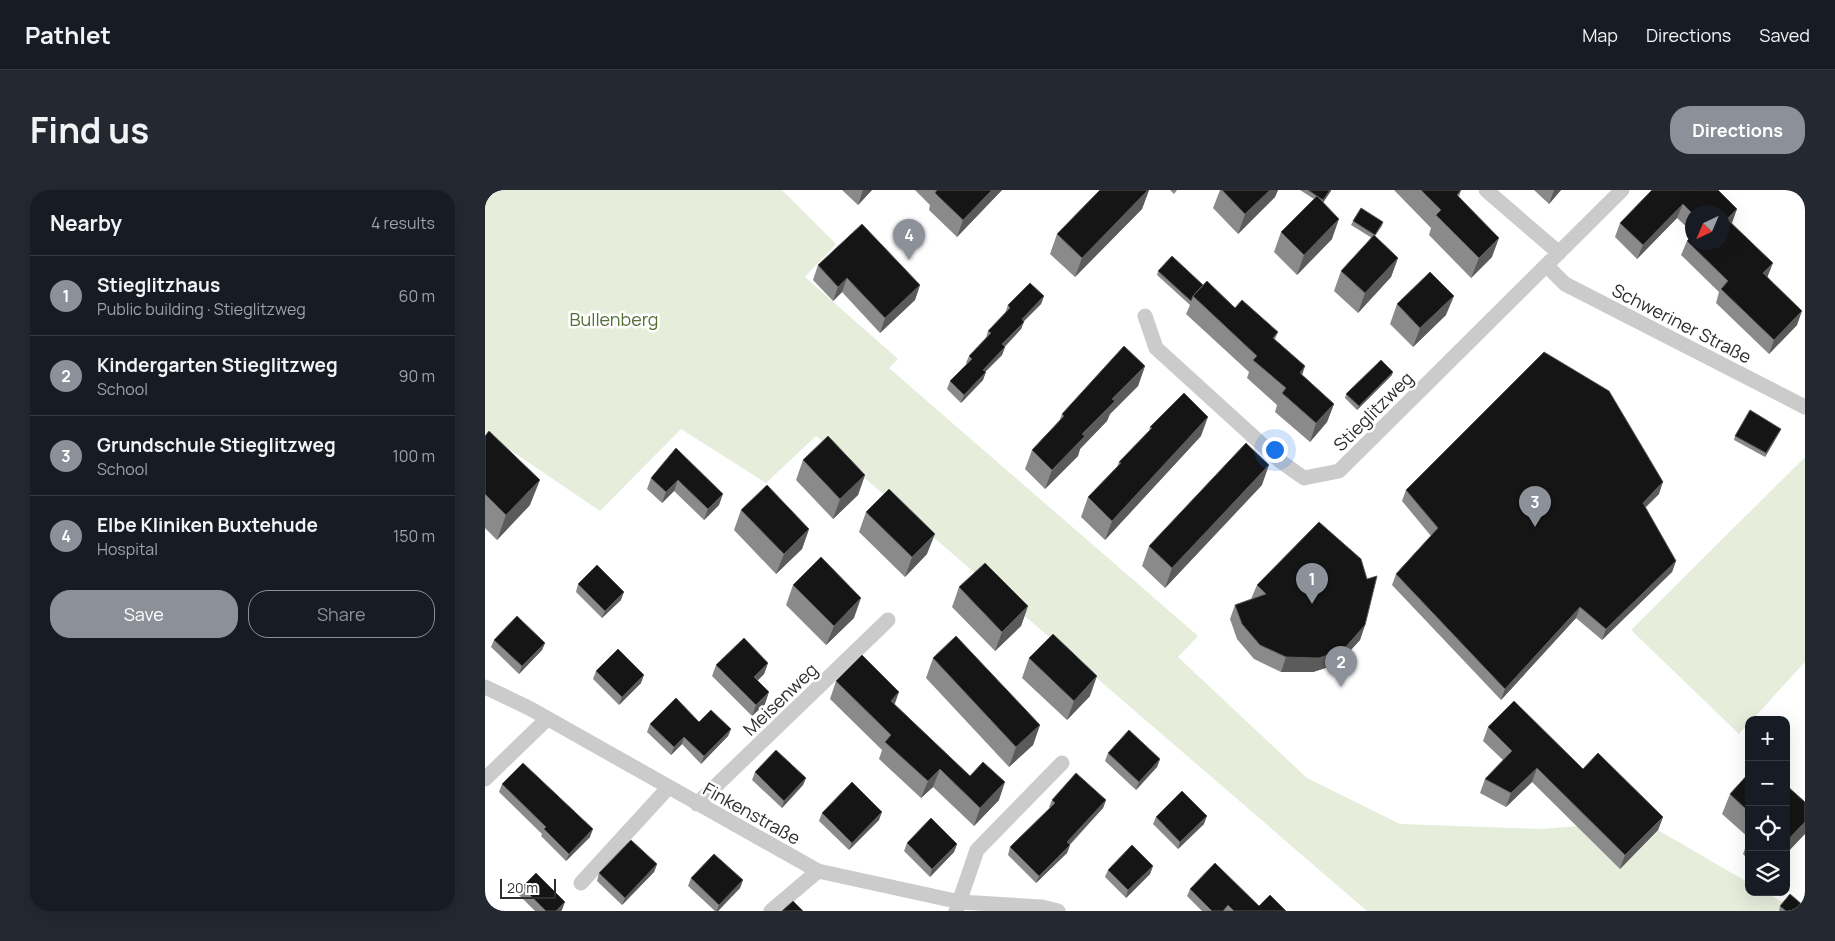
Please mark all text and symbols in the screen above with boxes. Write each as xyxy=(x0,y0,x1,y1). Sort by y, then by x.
text: Pathlet xyxy=(25,18,111,51)
text: Map xyxy=(1582,23,1618,47)
text: Directions xyxy=(1646,23,1731,47)
text: Saved xyxy=(1759,23,1810,47)
text: Find us xyxy=(30,106,149,154)
button: Directions xyxy=(1670,106,1805,154)
north arrow xyxy=(1685,205,1730,250)
text: Nearby xyxy=(50,209,122,237)
text: 4 results xyxy=(371,212,435,234)
pin: 4 xyxy=(893,219,925,260)
text: Stieglitzhaus xyxy=(97,272,220,298)
street label: Schweriner Straße xyxy=(1608,277,1756,369)
text: 1 xyxy=(62,285,70,307)
text: 60 m xyxy=(399,285,435,307)
text: Public building · Stieglitzweg xyxy=(97,298,306,320)
park label: Bullenberg xyxy=(569,307,659,331)
text: Kindergarten Stieglitzweg xyxy=(97,352,338,378)
text: 2 xyxy=(61,365,71,387)
text: 90 m xyxy=(399,365,435,387)
street label: Stieglitzweg xyxy=(1328,366,1418,456)
text: School xyxy=(97,378,148,400)
text: Grundschule Stieglitzweg xyxy=(97,432,336,458)
your location xyxy=(1262,437,1288,463)
text: 3 xyxy=(61,445,71,467)
text: 100 m xyxy=(392,445,435,467)
text: School xyxy=(97,458,148,480)
pin: 3 xyxy=(1519,486,1551,527)
text: Elbe Kliniken Buxtehude xyxy=(97,512,318,538)
text: 4 xyxy=(61,525,71,547)
text: 150 m xyxy=(393,525,435,547)
text: Hospital xyxy=(97,538,158,560)
pin: 1 xyxy=(1296,563,1328,604)
button: Save xyxy=(50,590,238,638)
button: Share xyxy=(248,590,435,638)
pin: 2 xyxy=(1325,646,1357,687)
street label: Meisenweg xyxy=(738,657,822,741)
map controls xyxy=(1745,716,1790,896)
button: + xyxy=(1745,716,1790,761)
button: − xyxy=(1745,761,1790,806)
street label: Finkenstraße xyxy=(699,776,805,850)
button: locate xyxy=(1745,806,1790,851)
button: layers xyxy=(1745,851,1790,896)
scale bar xyxy=(500,876,556,899)
text: 20 m xyxy=(507,878,538,897)

